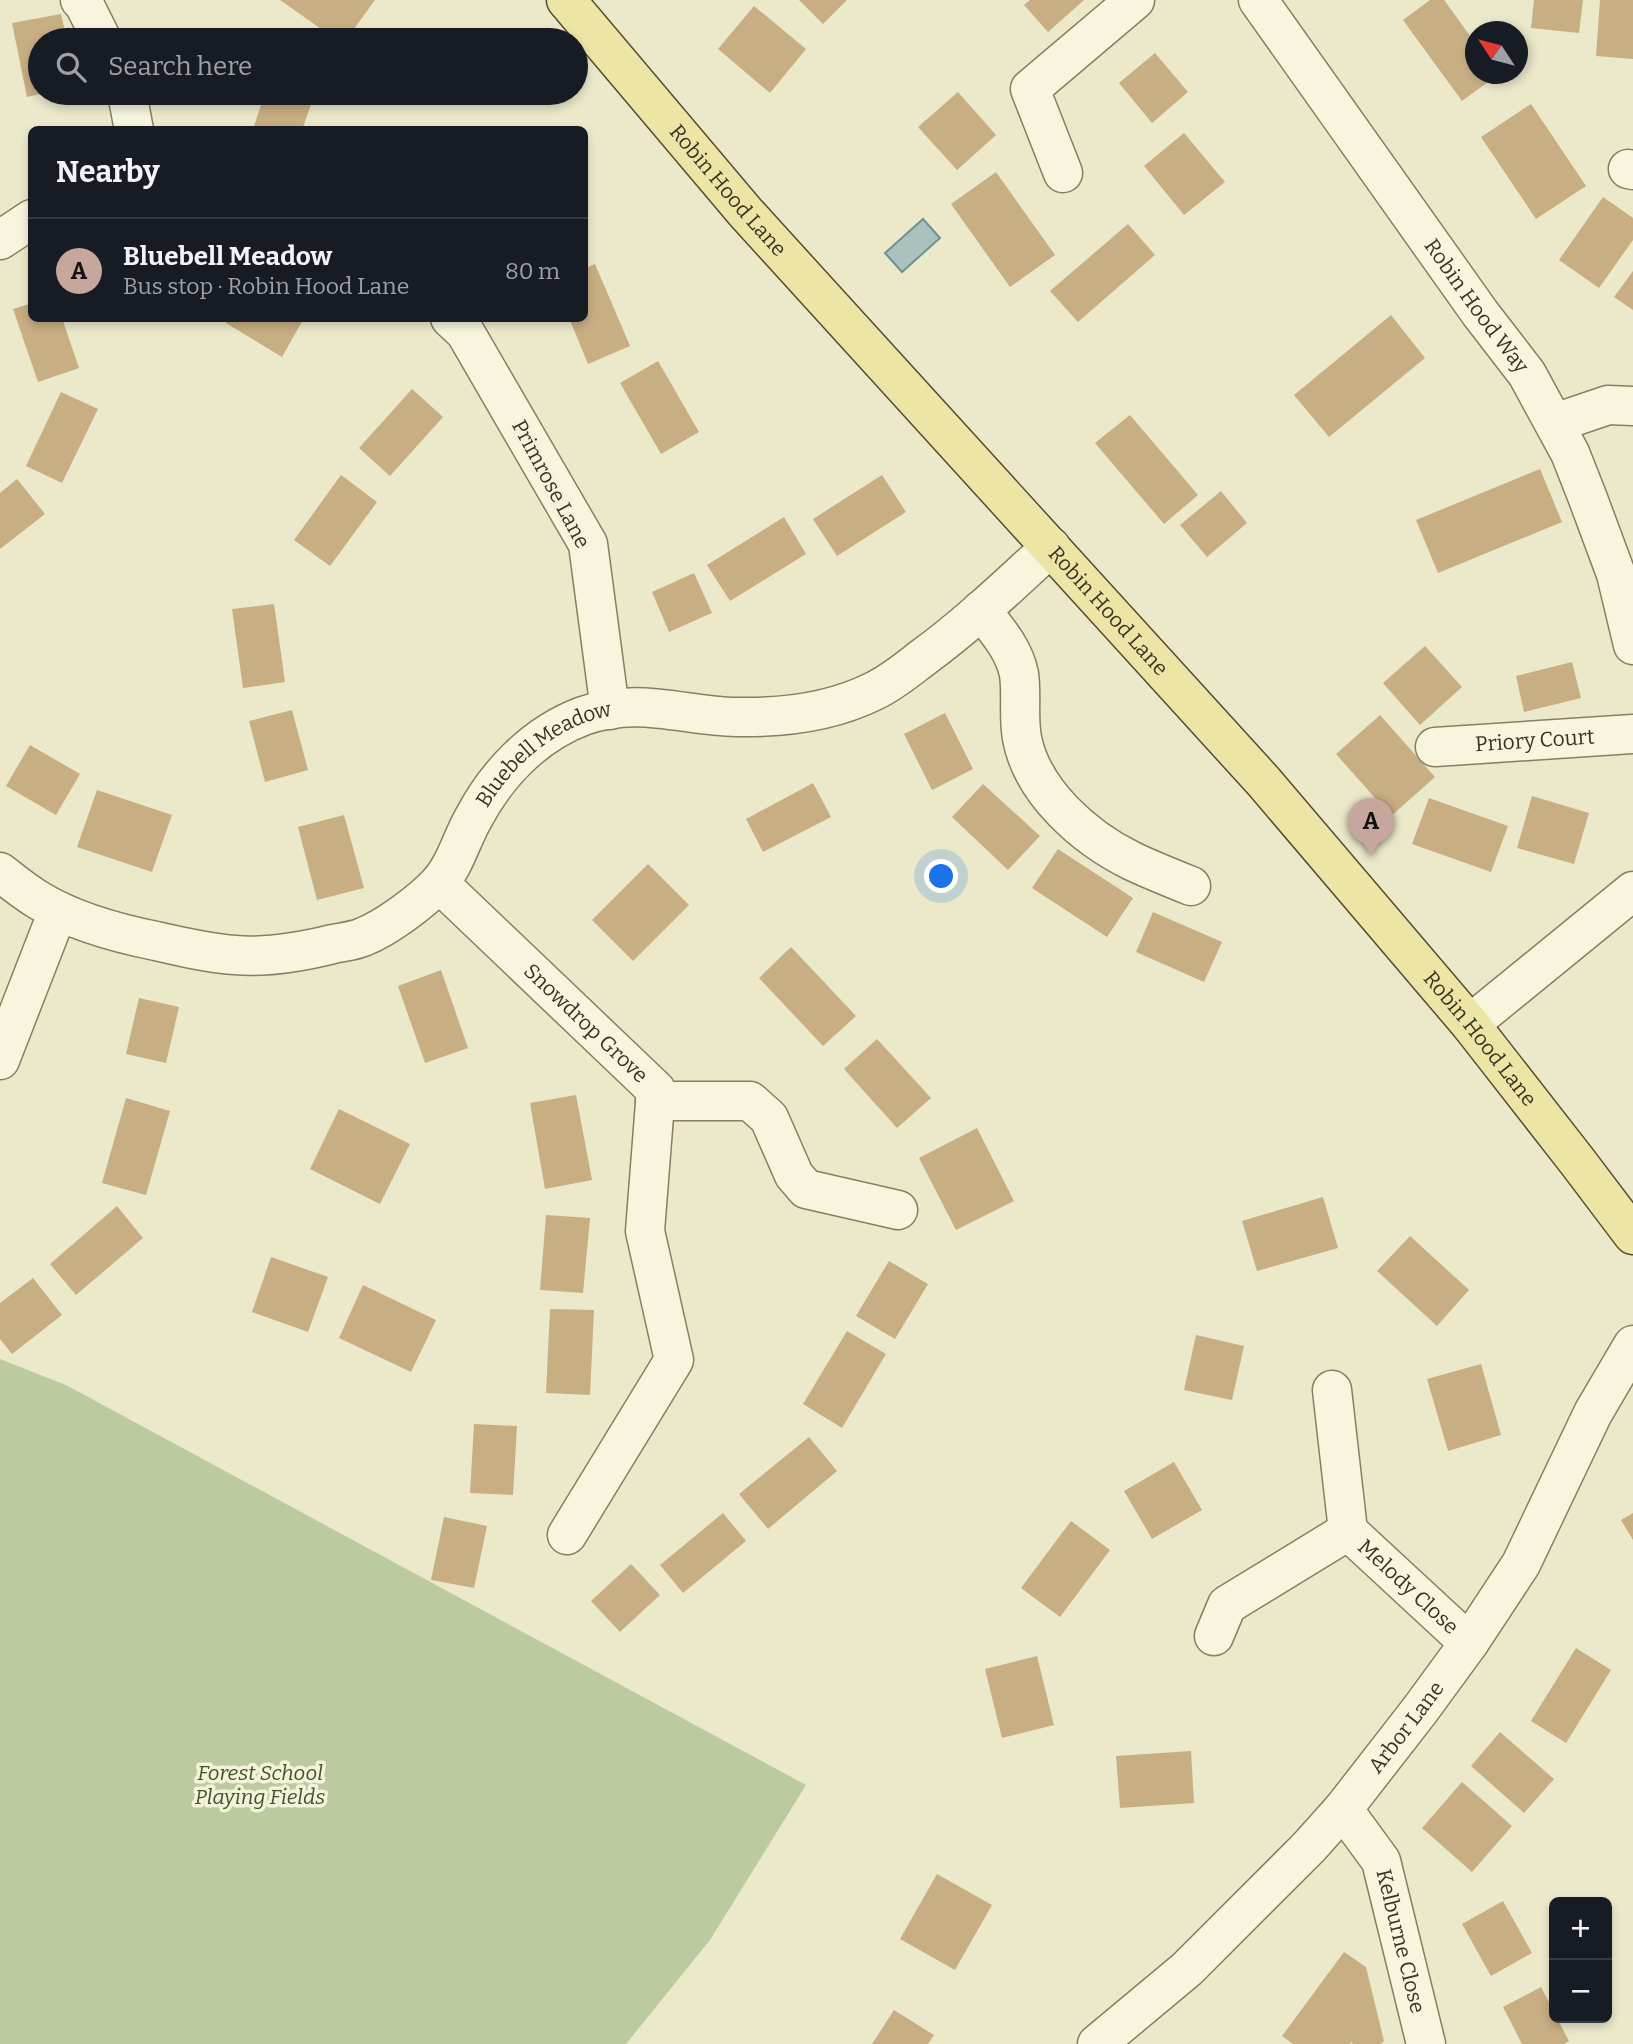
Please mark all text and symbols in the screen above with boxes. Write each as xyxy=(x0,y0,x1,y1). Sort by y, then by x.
north arrow xyxy=(1465,21,1528,84)
search box xyxy=(28,28,588,105)
icon: search xyxy=(52,48,90,86)
text: Search here xyxy=(108,51,252,82)
street label: Robin Hood Lane xyxy=(664,119,792,262)
text: Nearby xyxy=(56,154,160,190)
street label: Robin Hood Way xyxy=(1419,234,1535,379)
text: Bluebell Meadow xyxy=(123,241,332,272)
text: A xyxy=(71,257,87,285)
text: 80 m xyxy=(505,257,560,285)
text: Bus stop · Robin Hood Lane xyxy=(123,272,409,300)
street label: Primrose Lane xyxy=(506,415,596,553)
street label: Robin Hood Lane xyxy=(1043,541,1174,681)
street label: Bluebell Meadow xyxy=(470,696,614,812)
street label: Priory Court xyxy=(1474,724,1596,757)
pin: A xyxy=(1348,798,1394,856)
your location xyxy=(924,859,958,893)
street label: Snowdrop Grove xyxy=(518,958,653,1088)
street label: Robin Hood Lane xyxy=(1418,966,1542,1112)
street label: Melody Close xyxy=(1352,1534,1464,1640)
street label: Arbor Lane xyxy=(1363,1676,1450,1778)
park label: Forest School Playing Fields xyxy=(195,1760,325,1810)
street label: Kelburne Close xyxy=(1371,1867,1431,2016)
map controls xyxy=(1549,1897,1612,2023)
button: + xyxy=(1549,1897,1612,1960)
button: − xyxy=(1549,1960,1612,2023)

